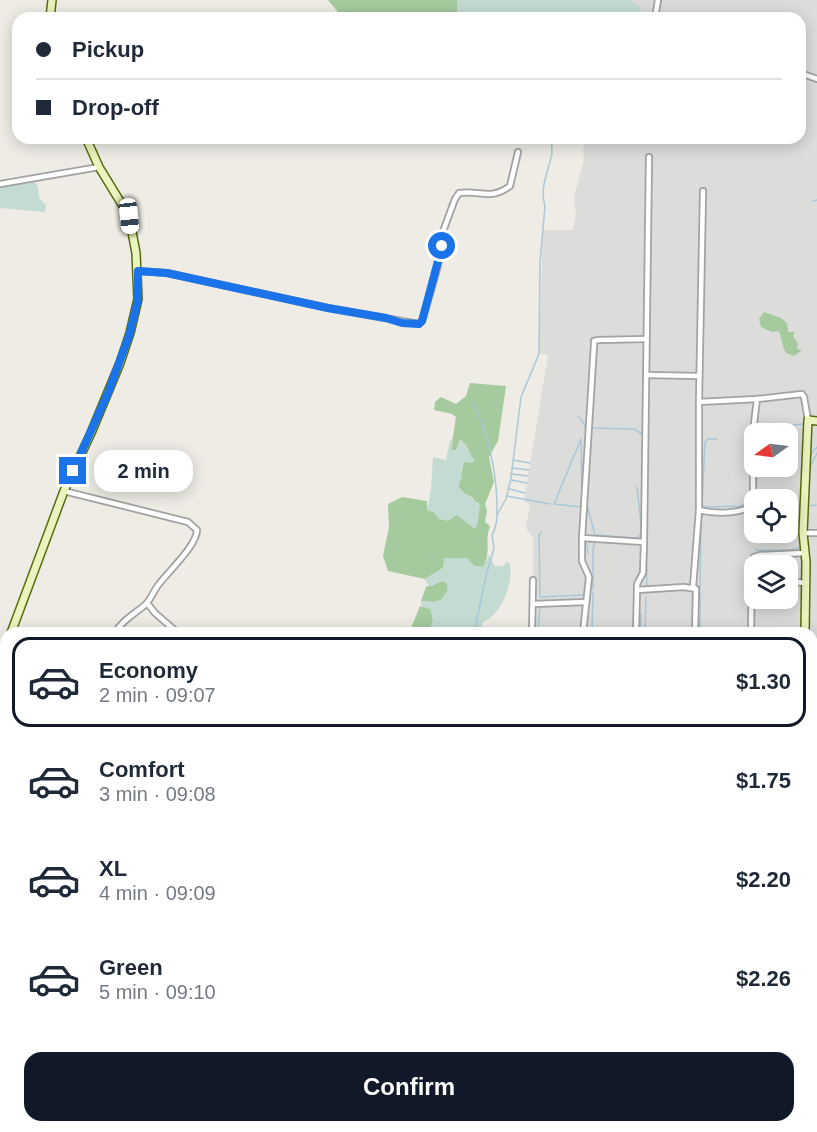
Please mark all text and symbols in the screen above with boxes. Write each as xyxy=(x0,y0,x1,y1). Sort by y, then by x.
text: Pickup xyxy=(72,37,144,62)
text: Drop-off xyxy=(72,95,159,120)
car xyxy=(118,197,140,235)
route start xyxy=(428,232,455,259)
north arrow xyxy=(744,423,798,477)
map controls xyxy=(744,423,798,609)
callout: 2 min xyxy=(94,450,193,492)
route end xyxy=(59,457,86,484)
text: 2 min xyxy=(117,460,170,482)
button: locate xyxy=(744,489,798,543)
button: layers xyxy=(744,555,798,609)
icon: car xyxy=(27,655,81,709)
text: Economy xyxy=(99,658,198,683)
text: $1.30 xyxy=(736,669,791,694)
text: 2 min · 09:07 xyxy=(99,684,216,706)
icon: car xyxy=(27,754,81,808)
text: Comfort xyxy=(99,757,185,782)
text: $1.75 xyxy=(736,768,791,793)
text: 3 min · 09:08 xyxy=(99,783,216,805)
icon: car xyxy=(27,853,81,907)
text: XL xyxy=(99,856,127,881)
text: $2.20 xyxy=(736,867,791,892)
text: 4 min · 09:09 xyxy=(99,882,216,904)
icon: car xyxy=(27,952,81,1006)
text: Green xyxy=(99,955,163,980)
text: $2.26 xyxy=(736,966,791,991)
text: 5 min · 09:10 xyxy=(99,981,216,1003)
button: Confirm xyxy=(24,1052,794,1121)

